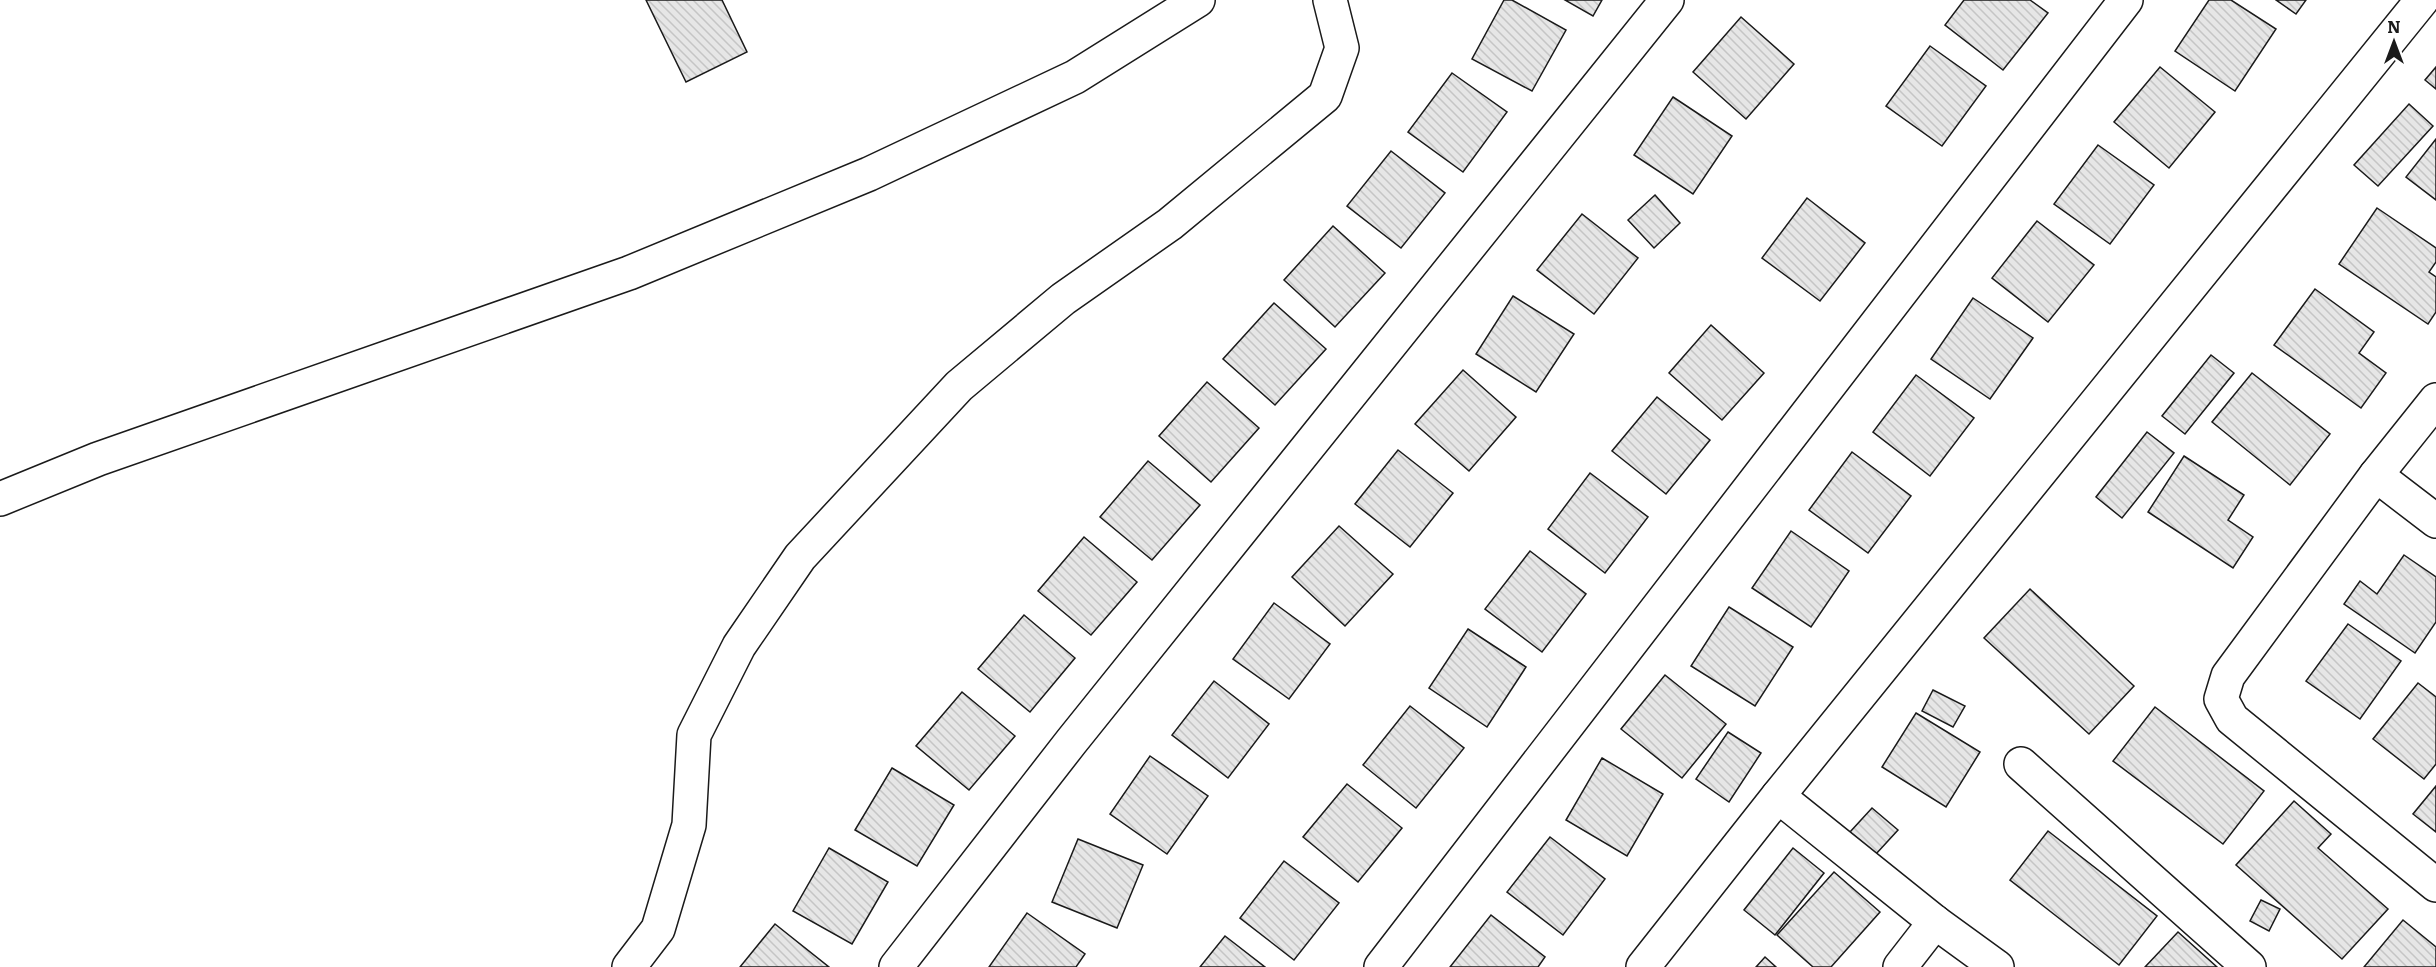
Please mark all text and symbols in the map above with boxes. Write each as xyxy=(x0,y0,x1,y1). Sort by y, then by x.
north arrow xyxy=(2364,12,2424,72)
text: N xyxy=(2387,14,2401,38)

